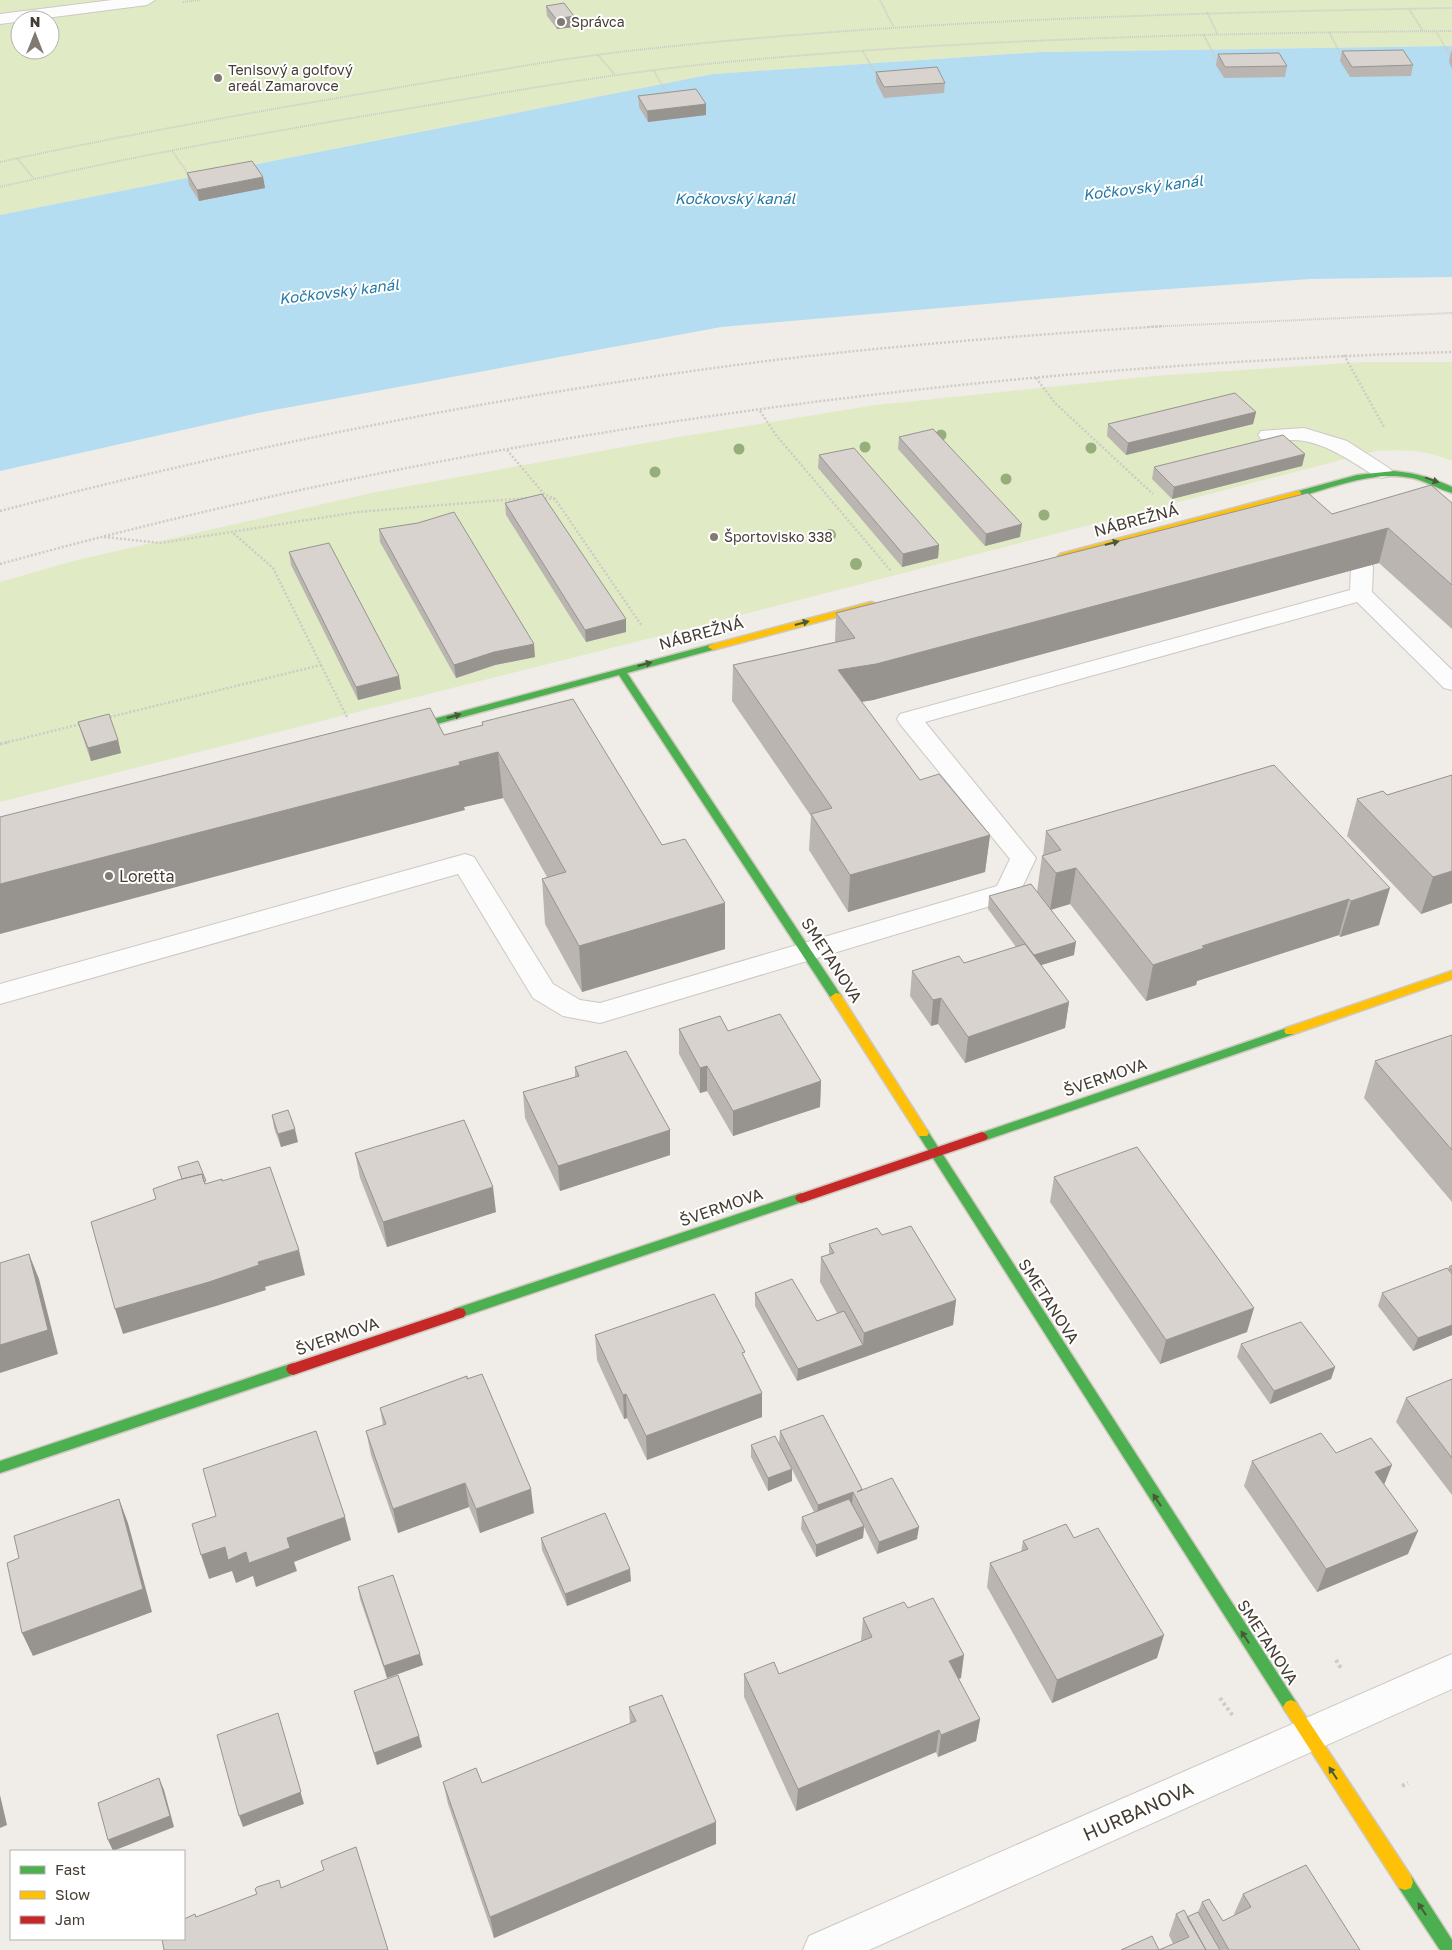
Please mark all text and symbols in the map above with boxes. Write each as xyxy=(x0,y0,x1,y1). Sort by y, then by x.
north arrow xyxy=(10,10,60,60)
text: N xyxy=(30,13,40,30)
place label: Správca xyxy=(571,13,625,30)
marker: Správca xyxy=(555,16,567,28)
place label: Tenisový a golfový areál Zamarovce xyxy=(228,61,353,94)
marker: Tenisový a golfový areál Zamarovce xyxy=(212,72,224,84)
water label: Kočkovský kanál xyxy=(1082,171,1205,204)
water label: Kočkovský kanál xyxy=(675,189,796,208)
water label: Kočkovský kanál xyxy=(278,275,401,308)
one-way arrow xyxy=(1425,476,1440,484)
street label: NÁBREŽNÁ xyxy=(1092,499,1181,541)
place label: Športovisko 338 xyxy=(724,528,833,545)
marker: Športovisko 338 xyxy=(708,531,720,543)
one-way arrow xyxy=(1104,538,1119,546)
street label: NÁBREŽNÁ xyxy=(657,612,746,654)
one-way arrow xyxy=(795,619,810,627)
one-way arrow xyxy=(638,660,653,668)
one-way arrow xyxy=(447,712,462,720)
place label: Loretta xyxy=(119,866,175,886)
marker: Loretta xyxy=(103,870,115,882)
street label: SMETANOVA xyxy=(797,914,867,1006)
street label: ŠVERMOVA xyxy=(1061,1053,1149,1101)
street label: ŠVERMOVA xyxy=(677,1183,765,1231)
street label: SMETANOVA xyxy=(1014,1255,1084,1347)
street label: ŠVERMOVA xyxy=(293,1312,381,1360)
one-way arrow xyxy=(1153,1493,1162,1506)
street label: SMETANOVA xyxy=(1233,1596,1303,1688)
one-way arrow xyxy=(1240,1630,1250,1643)
one-way arrow xyxy=(1328,1766,1338,1780)
street label: HURBANOVA xyxy=(1079,1776,1197,1845)
legend xyxy=(10,1850,185,1940)
text: Fast xyxy=(55,1860,86,1878)
text: Slow xyxy=(55,1885,90,1903)
one-way arrow xyxy=(1417,1903,1427,1916)
text: Jam xyxy=(55,1910,85,1928)

